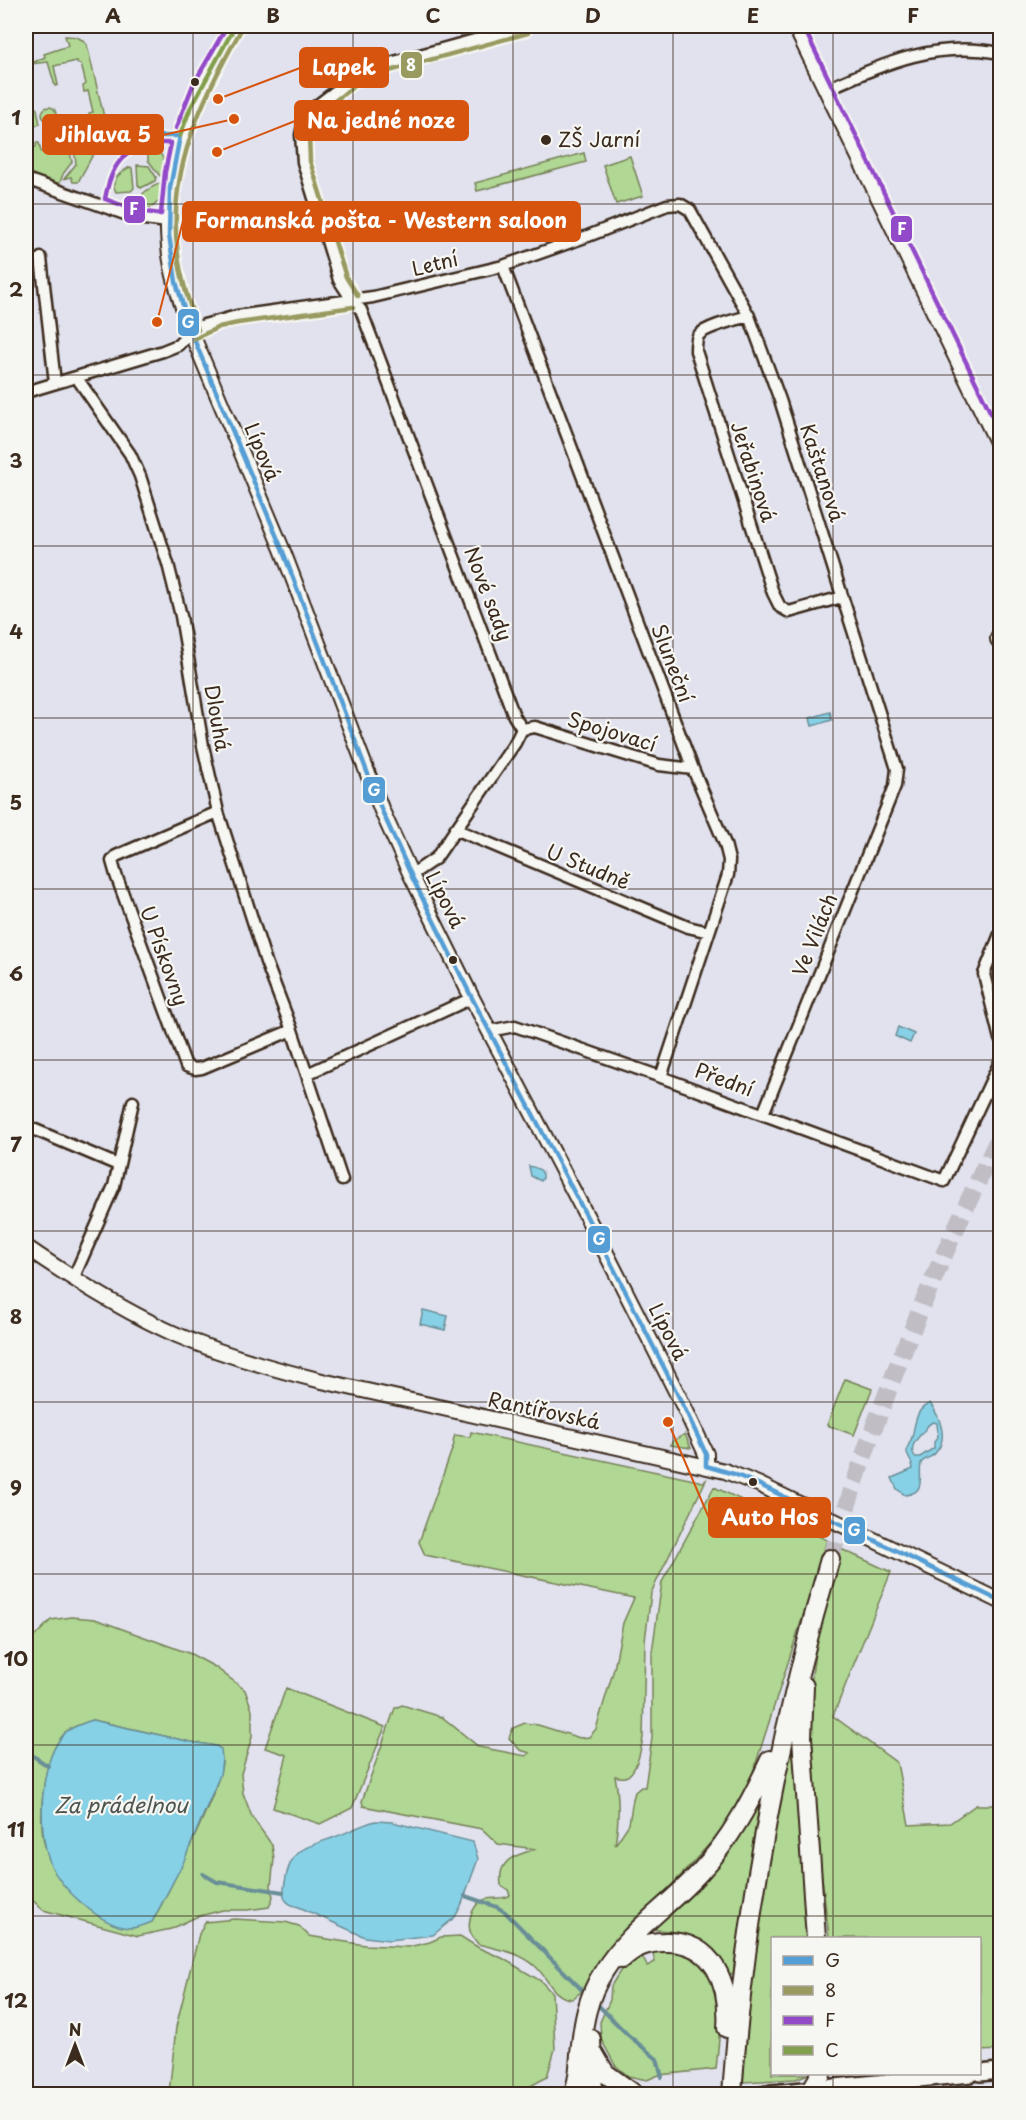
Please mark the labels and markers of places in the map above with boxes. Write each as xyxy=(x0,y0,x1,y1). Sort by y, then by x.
callout: Lapek xyxy=(300,48,388,87)
unlabelled marker xyxy=(189,76,201,88)
callout: Na jedné noze xyxy=(295,101,468,140)
callout: Jihlava 5 xyxy=(43,115,163,154)
place label: ZŠ Jarní xyxy=(558,124,640,154)
marker: ZŠ Jarní xyxy=(539,133,553,147)
callout: Formanská pošta - Western saloon xyxy=(183,202,580,241)
unlabelled marker xyxy=(447,954,459,966)
unlabelled marker xyxy=(747,1476,759,1488)
callout: Auto Hos xyxy=(709,1498,830,1537)

